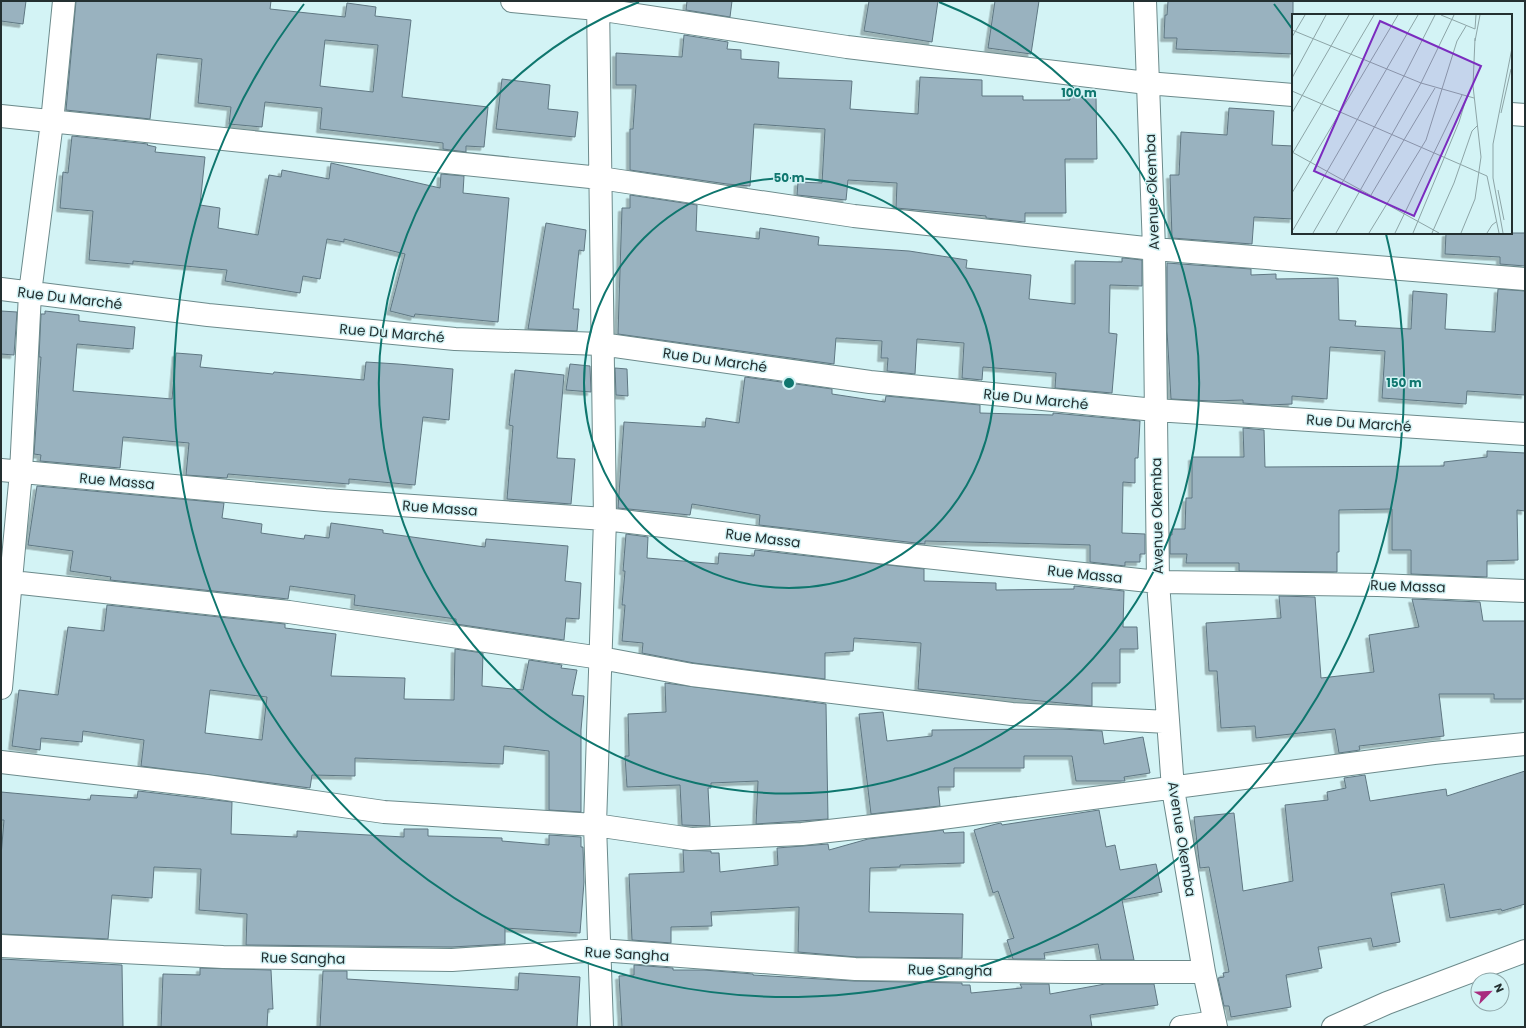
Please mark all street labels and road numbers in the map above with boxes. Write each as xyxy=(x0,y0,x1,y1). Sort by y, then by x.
street label: Avenue Okemba xyxy=(1140,133,1164,251)
street label: Rue Du Marché xyxy=(16,282,124,314)
street label: Rue Du Marché xyxy=(339,318,446,348)
street label: Rue Du Marché xyxy=(661,343,769,377)
street label: Rue Du Marché xyxy=(983,384,1090,414)
street label: Rue Du Marché xyxy=(1306,409,1413,437)
street label: Avenue Okemba xyxy=(1146,458,1168,574)
street label: Rue Massa xyxy=(79,468,155,494)
street label: Rue Massa xyxy=(402,495,478,521)
street label: Rue Massa xyxy=(724,523,802,553)
street label: Rue Massa xyxy=(1046,560,1124,588)
street label: Rue Massa xyxy=(1370,575,1446,597)
street label: Avenue Okemba xyxy=(1163,780,1201,898)
street label: Rue Sangha xyxy=(584,942,670,966)
street label: Rue Sangha xyxy=(261,947,345,969)
street label: Rue Sangha xyxy=(908,959,992,981)

